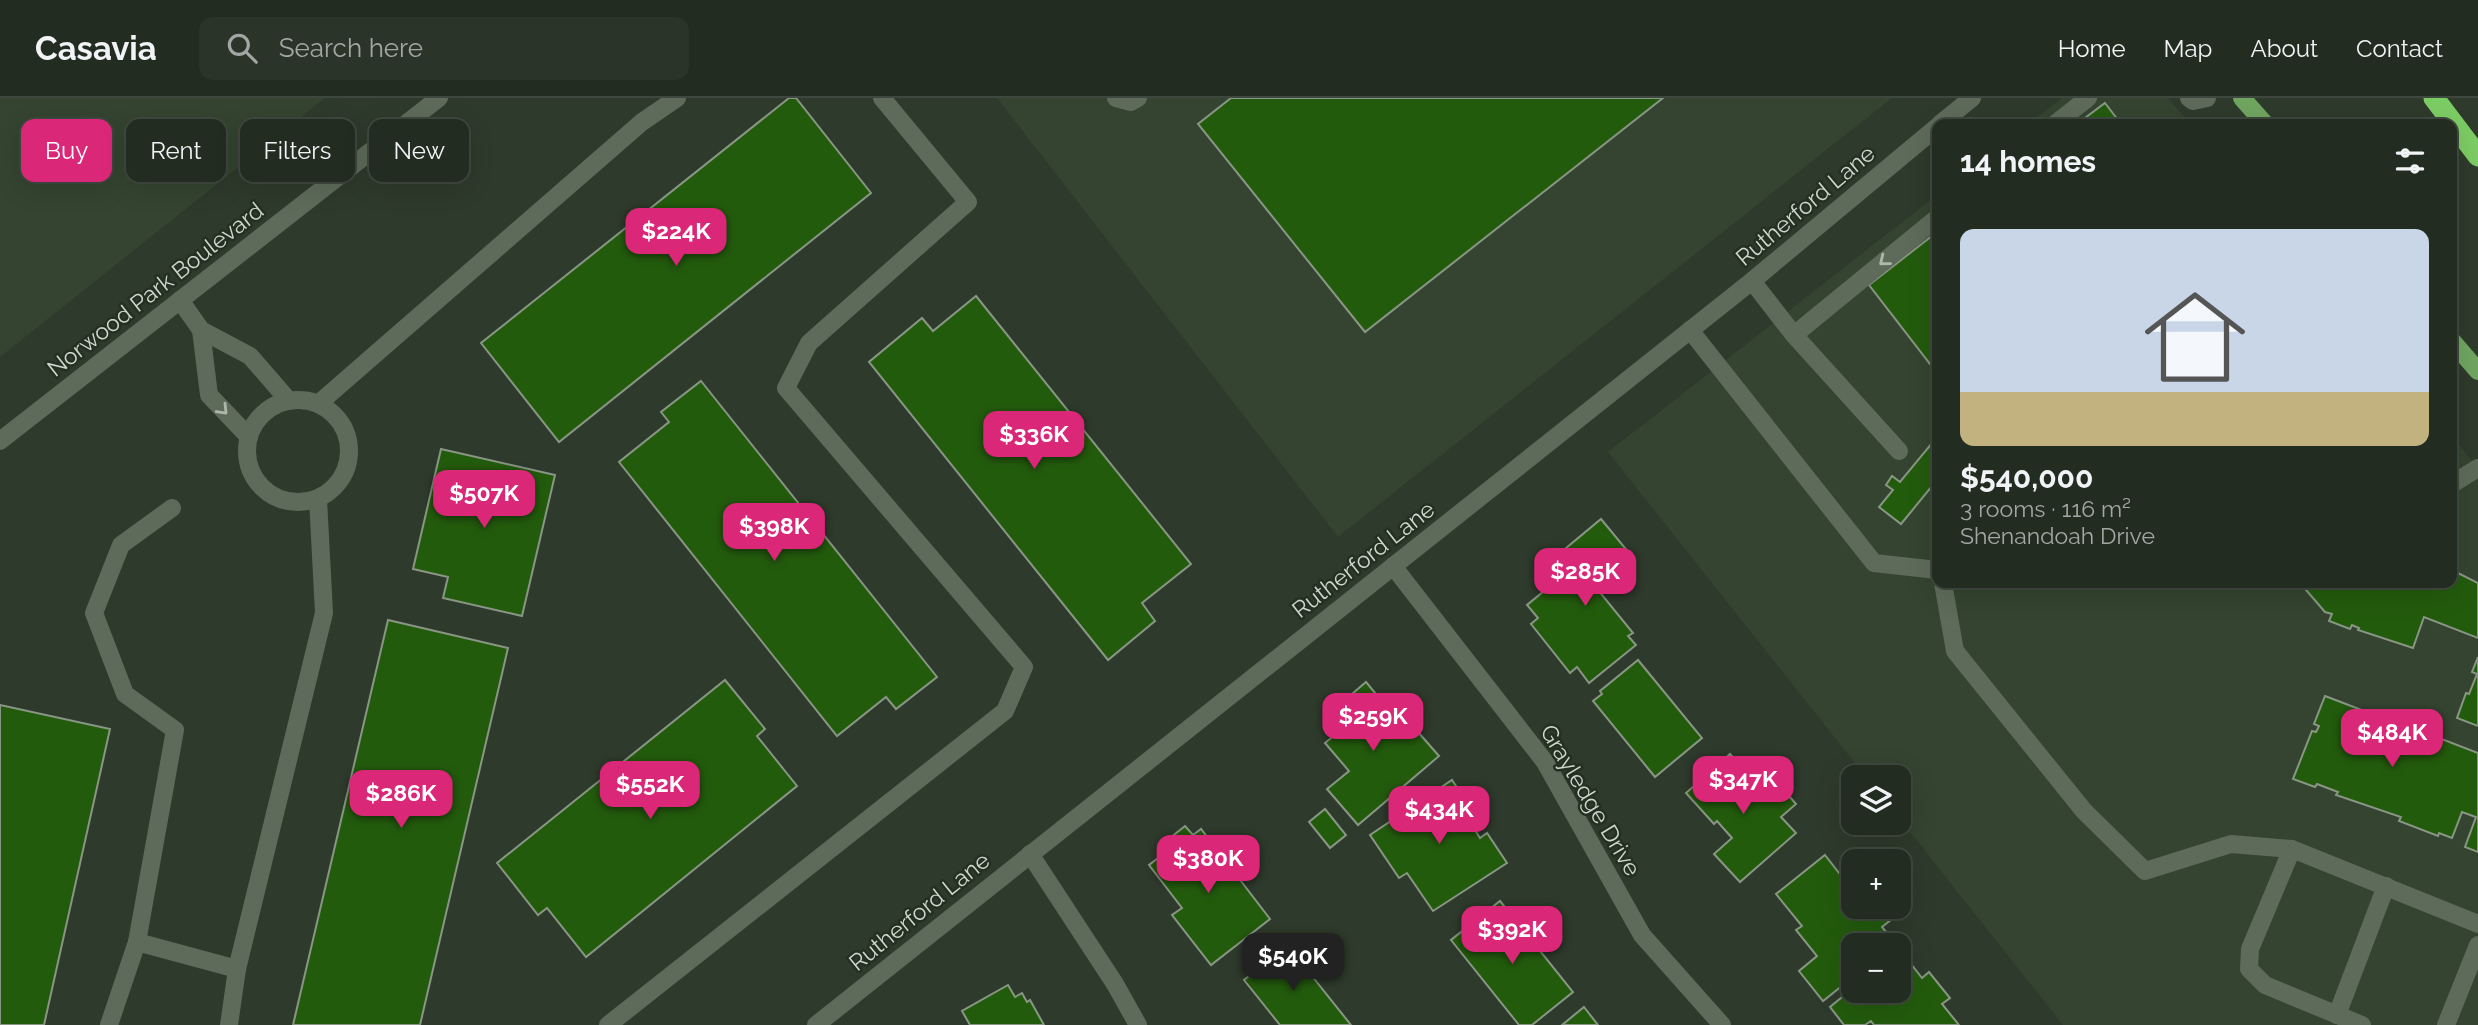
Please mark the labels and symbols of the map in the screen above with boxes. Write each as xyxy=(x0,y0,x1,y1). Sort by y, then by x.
street label: Rutherford Lane xyxy=(1730,139,1880,271)
street label: Norwood Park Boulevard xyxy=(42,196,268,382)
pin: $224K xyxy=(627,208,725,268)
one-way arrow xyxy=(1879,253,1892,265)
one-way arrow xyxy=(215,402,228,415)
pin: $336K xyxy=(985,412,1083,471)
pin: $507K xyxy=(435,470,533,530)
street label: Rutherford Lane xyxy=(1287,495,1439,623)
pin: $398K xyxy=(725,504,823,563)
pin: $285K xyxy=(1536,548,1634,608)
pin: $259K xyxy=(1324,694,1422,753)
pin: $484K xyxy=(2343,710,2441,769)
street label: Grayledge Drive xyxy=(1535,719,1647,881)
pin: $347K xyxy=(1694,756,1792,816)
pin: $552K xyxy=(601,762,699,821)
pin: $286K xyxy=(352,770,450,830)
pin: $434K xyxy=(1390,786,1488,846)
pin: $380K xyxy=(1159,836,1257,895)
street label: Rutherford Lane xyxy=(843,846,995,976)
pin: $392K xyxy=(1463,906,1561,966)
pin: $540K xyxy=(1244,934,1342,993)

